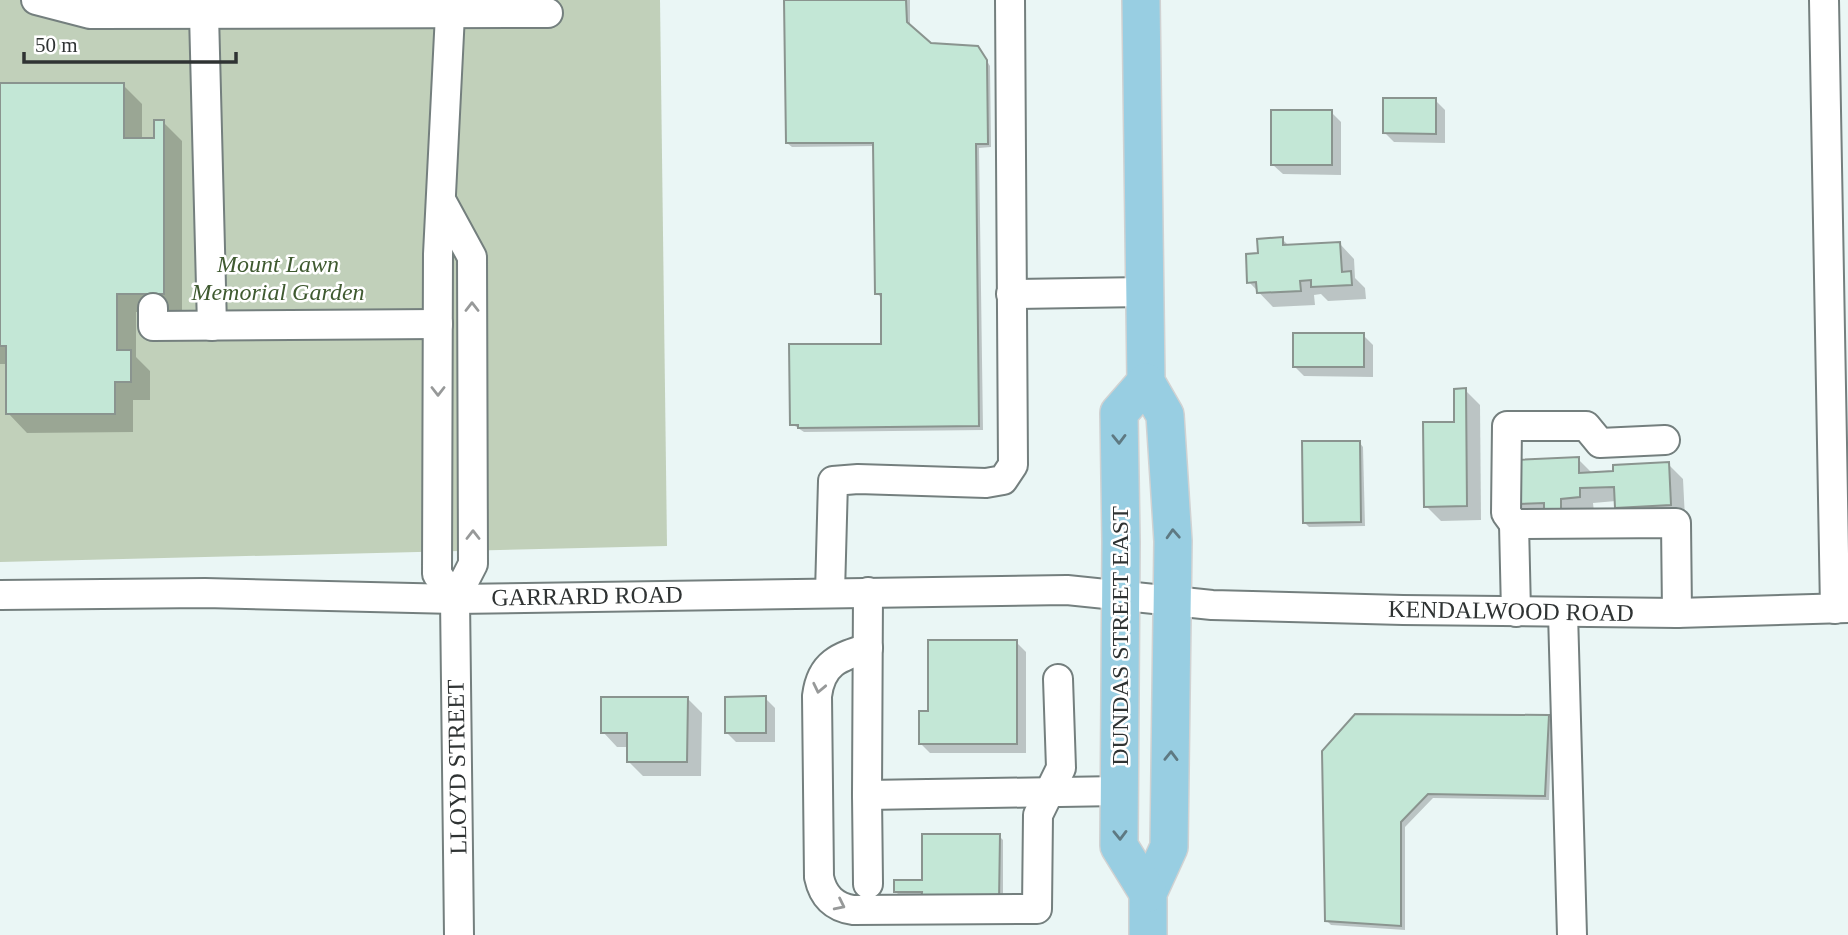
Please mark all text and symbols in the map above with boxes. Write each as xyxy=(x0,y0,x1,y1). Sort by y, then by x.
scale bar xyxy=(24,21,236,65)
text: 50 m xyxy=(35,33,78,57)
park label: Mount Lawn Memorial Garden xyxy=(190,251,365,305)
one-way arrow xyxy=(464,302,480,312)
one-way arrow xyxy=(430,386,445,397)
one-way arrow xyxy=(1111,435,1127,445)
street label: DUNDAS STREET EAST xyxy=(1107,506,1133,766)
one-way arrow xyxy=(1165,528,1180,539)
one-way arrow xyxy=(465,529,481,540)
street label: GARRARD ROAD xyxy=(491,581,683,611)
street label: KENDALWOOD ROAD xyxy=(1388,596,1634,626)
street label: LLOYD STREET xyxy=(442,679,472,855)
one-way arrow xyxy=(813,682,828,694)
one-way arrow xyxy=(1163,750,1178,761)
one-way arrow xyxy=(1112,830,1127,841)
one-way arrow xyxy=(833,897,846,910)

